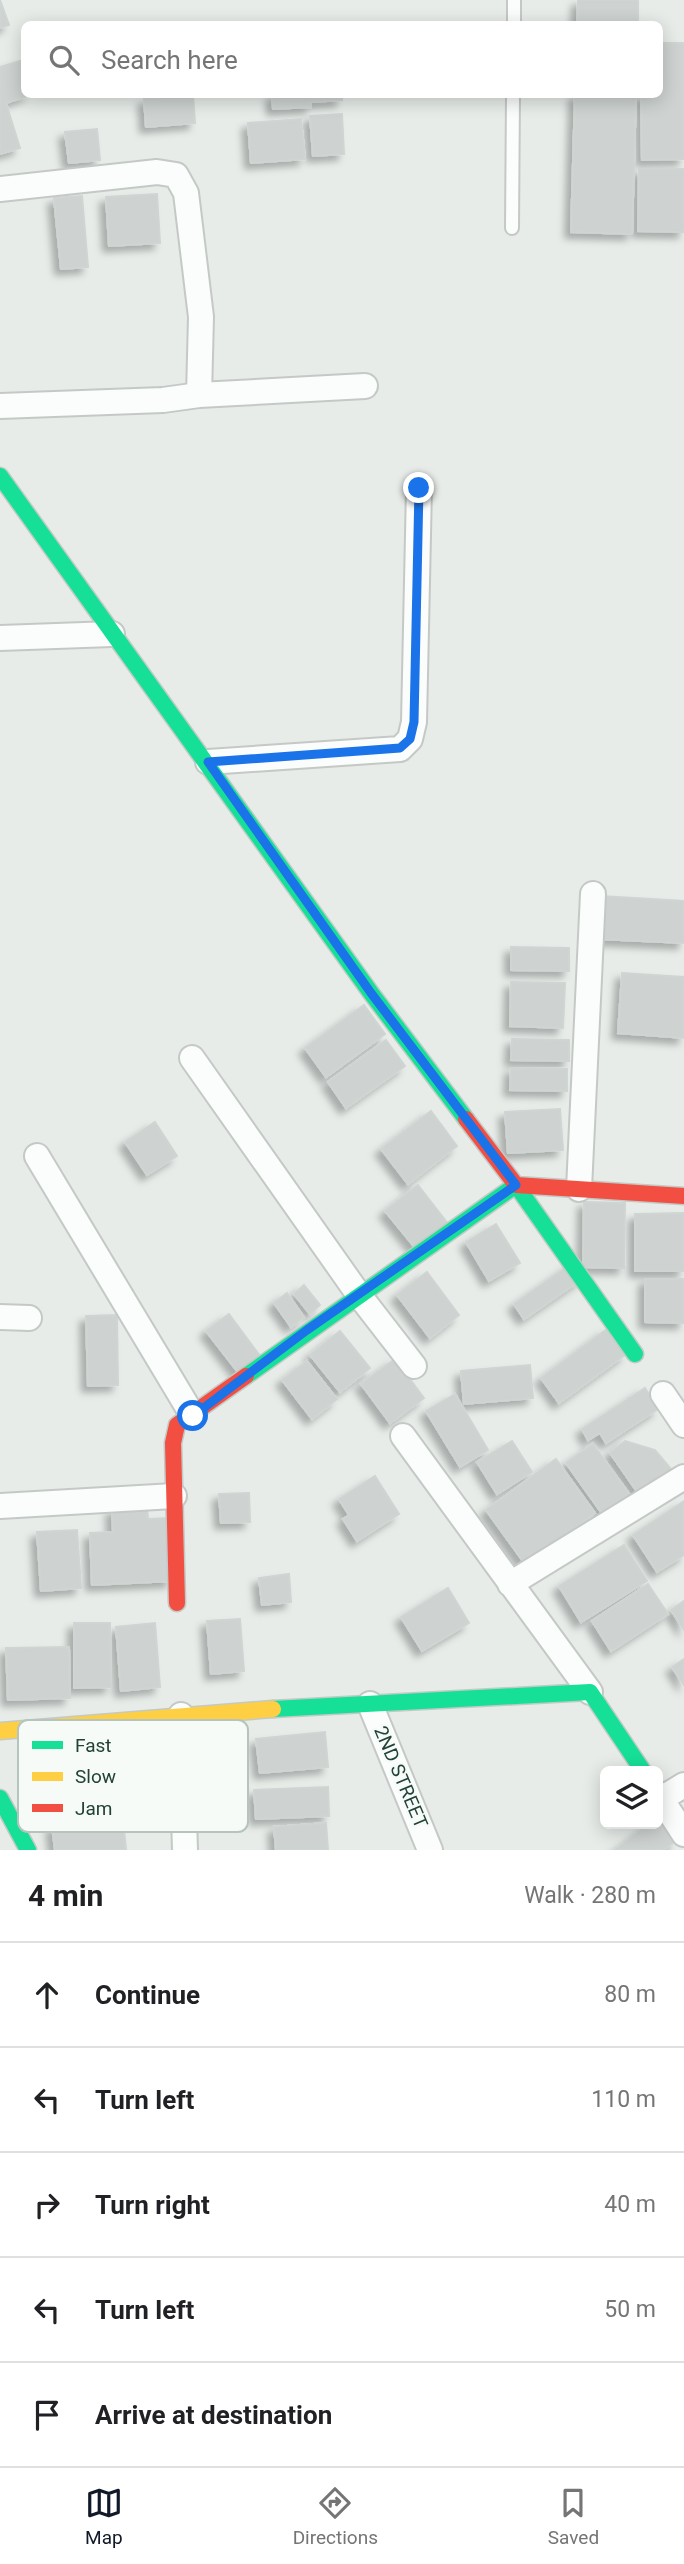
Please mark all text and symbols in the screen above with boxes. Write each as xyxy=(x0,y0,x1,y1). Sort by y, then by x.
search box xyxy=(21,21,663,98)
icon: search xyxy=(45,41,83,79)
text: Search here xyxy=(101,45,238,75)
route end xyxy=(403,472,434,503)
route start xyxy=(177,1400,208,1431)
legend xyxy=(18,1720,248,1832)
street label: 2ND STREET xyxy=(369,1722,433,1832)
text: Fast xyxy=(75,1734,112,1757)
text: Slow xyxy=(75,1765,116,1788)
map controls xyxy=(600,1766,663,1829)
button: layers xyxy=(600,1766,663,1829)
text: Jam xyxy=(75,1797,112,1820)
text: 4 min xyxy=(28,1878,103,1913)
text: Walk · 280 m xyxy=(524,1882,656,1909)
icon: ahead xyxy=(28,1976,66,2014)
text: Continue xyxy=(95,1980,200,2010)
text: 80 m xyxy=(604,1981,656,2008)
icon: left xyxy=(28,2081,66,2119)
text: Turn left xyxy=(95,2085,194,2115)
text: 110 m xyxy=(591,2086,656,2113)
icon: right xyxy=(28,2186,66,2224)
text: Turn right xyxy=(95,2190,210,2220)
text: 40 m xyxy=(604,2191,656,2218)
icon: left xyxy=(28,2291,66,2329)
text: Turn left xyxy=(95,2295,194,2325)
text: 50 m xyxy=(604,2296,656,2323)
icon: arrive xyxy=(28,2396,66,2434)
text: Arrive at destination xyxy=(95,2400,332,2430)
tab: Map xyxy=(85,2484,123,2549)
tab: Directions xyxy=(293,2484,378,2549)
tab: Saved xyxy=(548,2484,599,2549)

